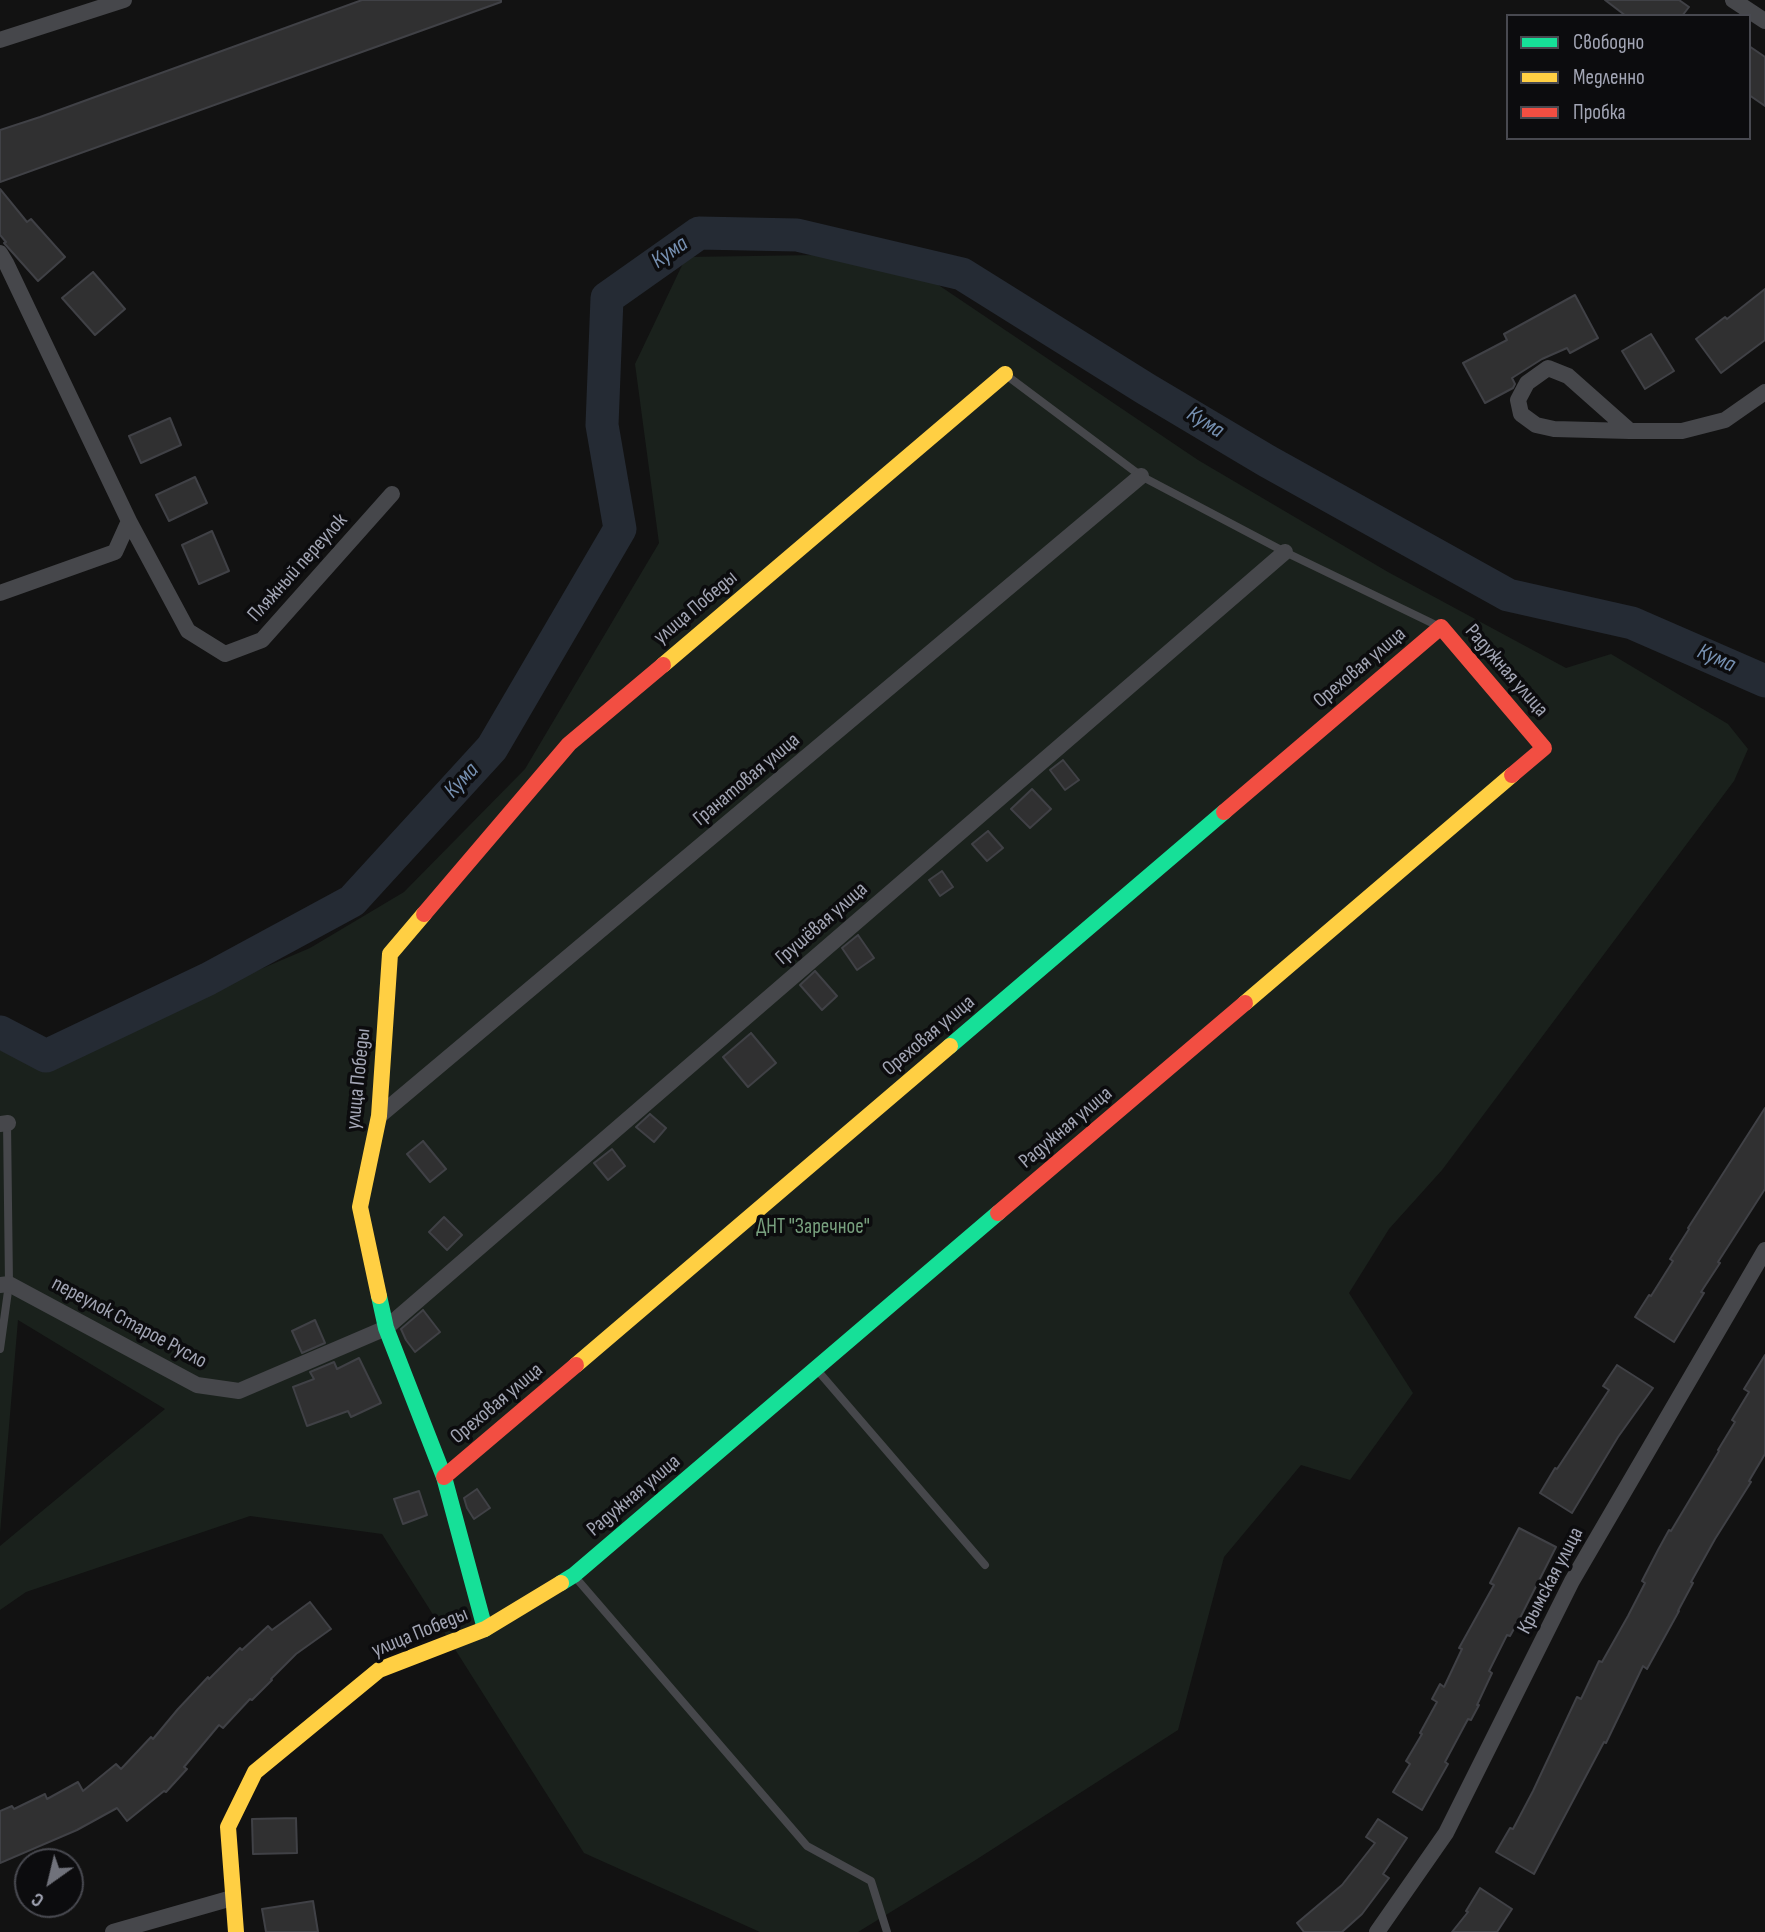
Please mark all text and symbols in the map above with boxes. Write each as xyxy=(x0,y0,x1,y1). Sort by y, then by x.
legend xyxy=(1506,14,1751,140)
text: Свободно xyxy=(1573,30,1644,55)
text: Медленно xyxy=(1573,65,1645,90)
text: Пробка xyxy=(1573,100,1626,125)
water label: Кума xyxy=(646,231,694,275)
water label: Кума xyxy=(1181,401,1229,445)
street label: Пляжный переулок xyxy=(243,509,353,627)
street label: улица Победы xyxy=(649,566,743,650)
street label: Радужная улица xyxy=(1459,620,1553,722)
street label: Ореховая улица xyxy=(1309,622,1411,714)
water label: Кума xyxy=(1693,638,1739,680)
street label: Гранатовая улица xyxy=(689,728,805,832)
water label: Кума xyxy=(439,757,485,805)
street label: Грушёвая улица xyxy=(771,877,873,971)
street label: Ореховая улица xyxy=(878,990,980,1082)
street label: улица Победы xyxy=(341,1027,377,1131)
street label: Радужная улица xyxy=(1014,1082,1118,1174)
park label: ДНТ "Заречное" xyxy=(756,1215,870,1241)
street label: переулок Старое Русло xyxy=(47,1271,211,1375)
street label: Ореховая улица xyxy=(446,1358,548,1450)
street label: Радужная улица xyxy=(582,1450,686,1542)
street label: Крымская улица xyxy=(1512,1523,1590,1639)
street label: улица Победы xyxy=(368,1602,472,1664)
north arrow xyxy=(14,1848,84,1918)
text: С xyxy=(28,1887,49,1911)

